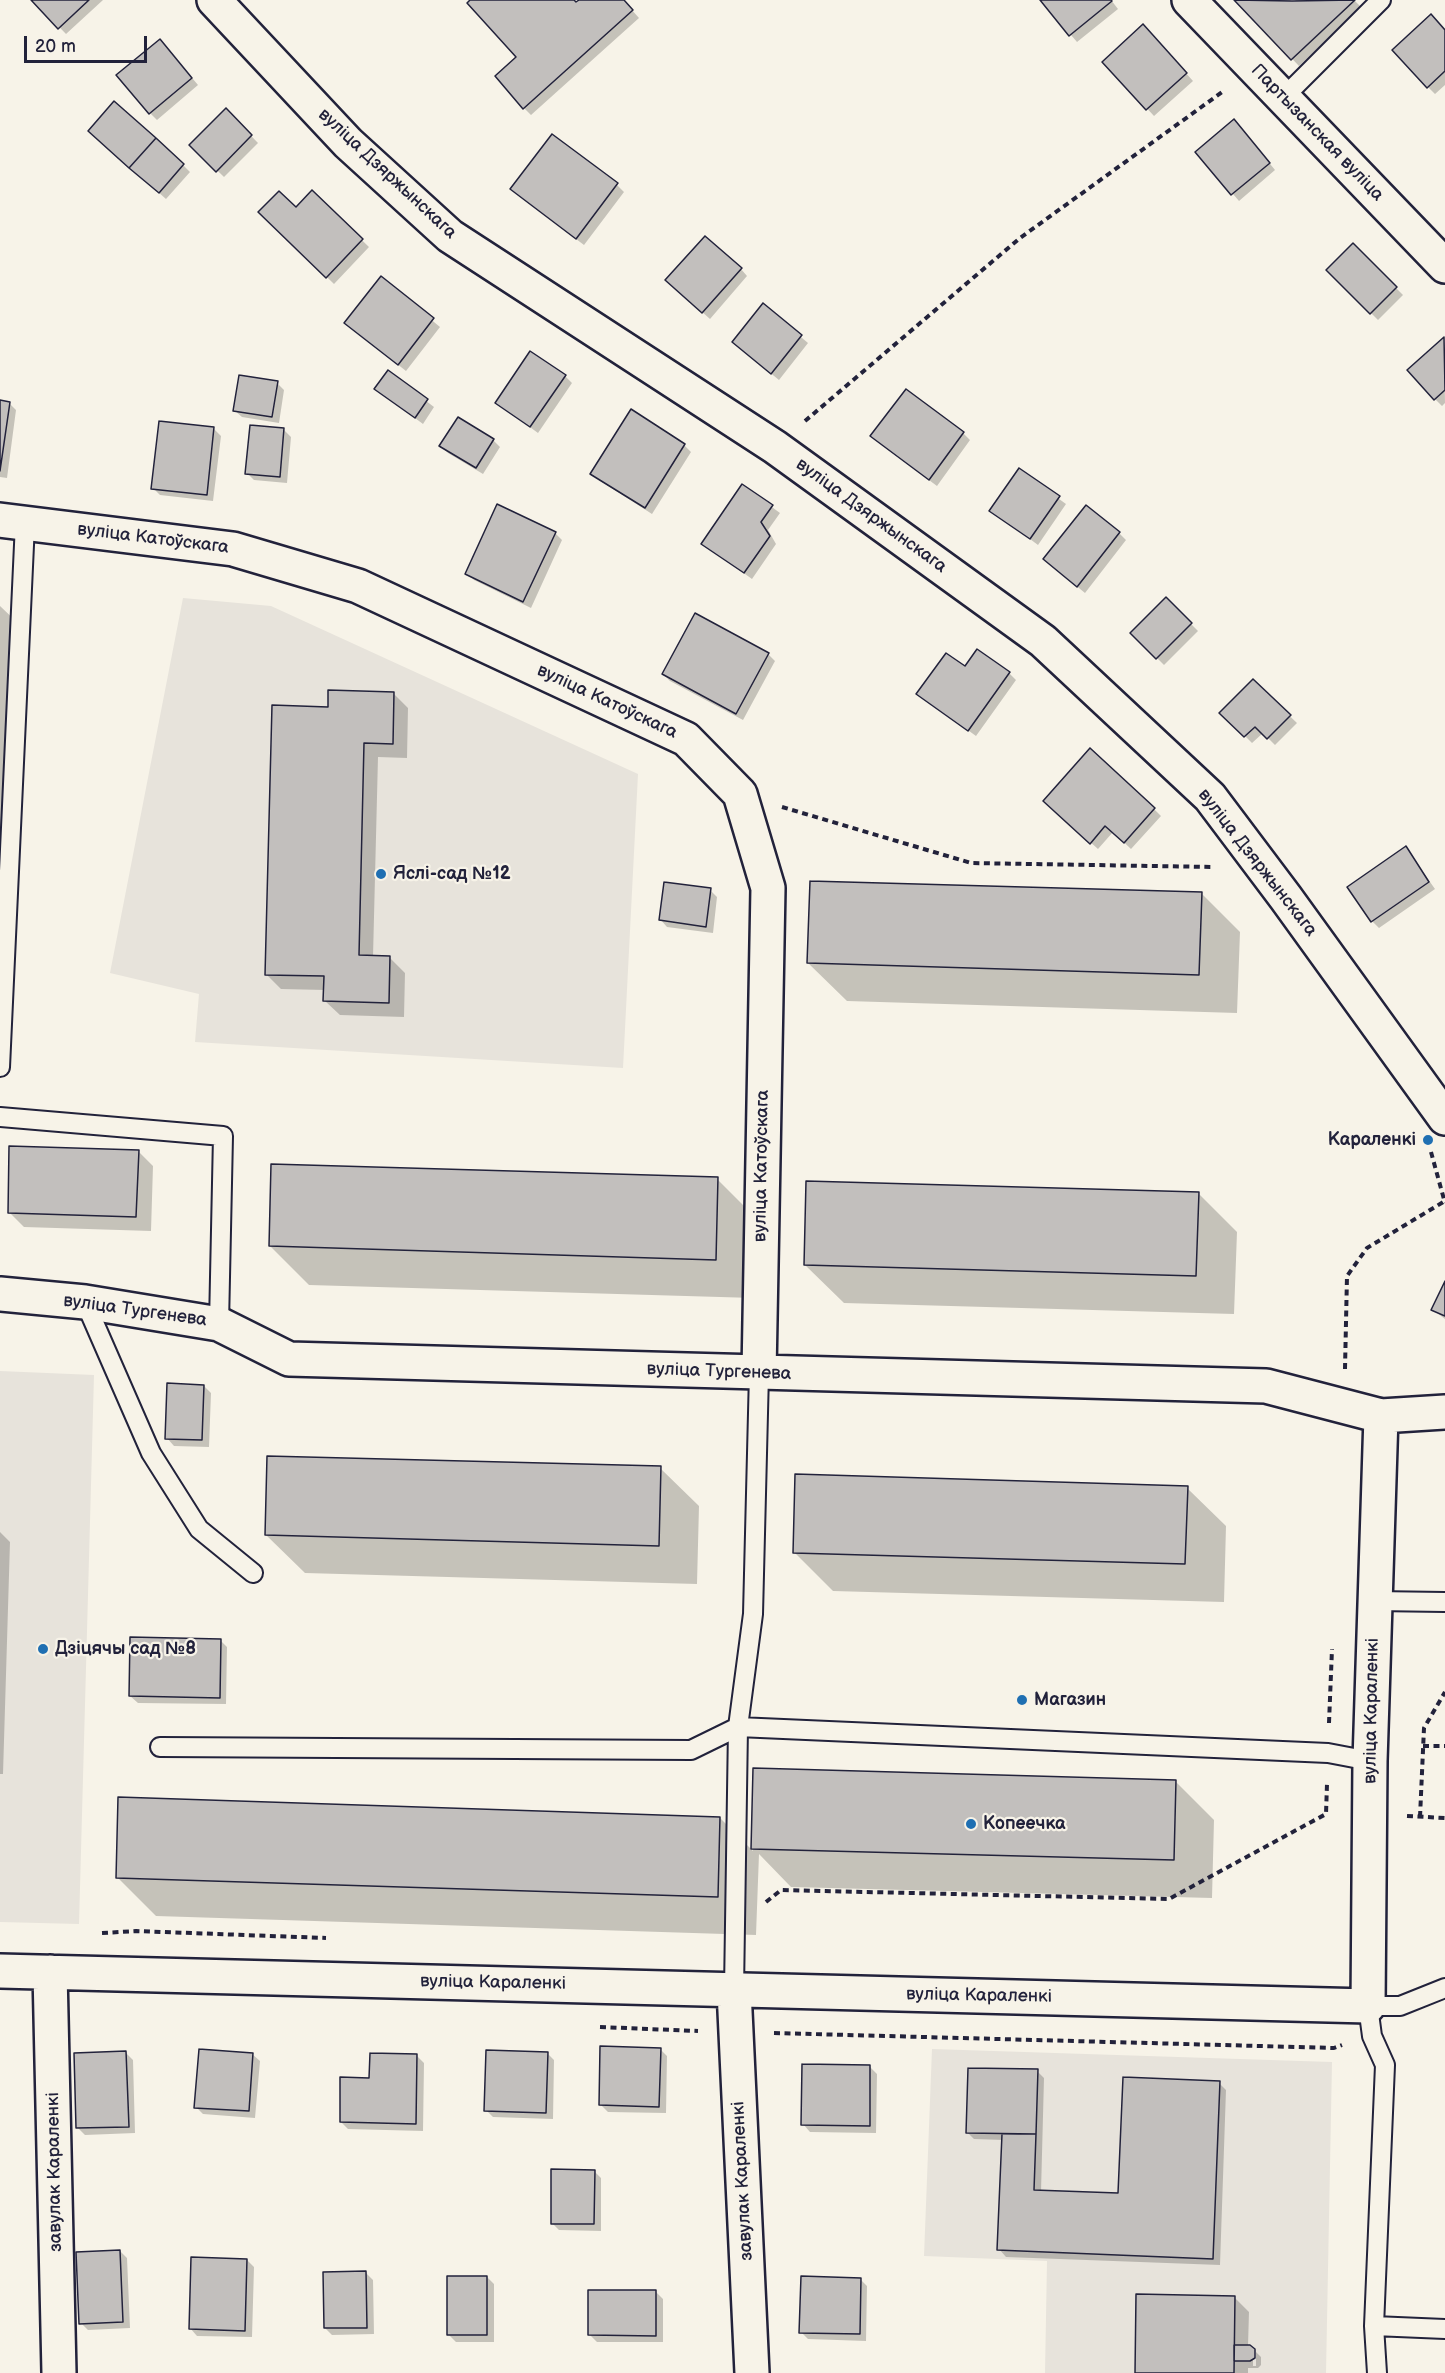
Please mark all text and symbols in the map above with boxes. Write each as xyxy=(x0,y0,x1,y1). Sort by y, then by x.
scale bar xyxy=(27,24,150,62)
text: 20 m xyxy=(35,36,76,57)
street label: Партызанская вуліца xyxy=(1246,60,1388,206)
street label: вуліца Дзяржынскага xyxy=(313,104,461,244)
street label: вуліца Дзяржынскага xyxy=(791,454,951,578)
street label: вуліца Катоўскага xyxy=(76,519,230,559)
street label: вуліца Катоўскага xyxy=(533,660,681,744)
street label: вуліца Дзяржынскага xyxy=(1193,785,1321,941)
place label: Яслі-сад №12 xyxy=(393,863,511,885)
marker: Яслі-сад №12 xyxy=(374,867,388,881)
street label: вуліца Катоўскага xyxy=(750,1090,774,1242)
place label: Караленкі xyxy=(1328,1129,1416,1151)
marker: Караленкі xyxy=(1421,1133,1435,1147)
street label: вуліца Тургенева xyxy=(62,1290,208,1332)
street label: вуліца Тургенева xyxy=(646,1359,792,1385)
place label: Дзіцячы сад №8 xyxy=(55,1638,196,1660)
street label: вуліца Караленкі xyxy=(1360,1638,1384,1784)
marker: Дзіцячы сад №8 xyxy=(36,1642,50,1656)
place label: Магазин xyxy=(1034,1689,1106,1711)
marker: Магазин xyxy=(1015,1693,1029,1707)
place label: Копеечка xyxy=(983,1813,1065,1835)
marker: Копеечка xyxy=(964,1817,978,1831)
street label: вуліца Караленкі xyxy=(420,1971,566,1995)
street label: вуліца Караленкі xyxy=(906,1984,1052,2008)
street label: завулак Караленкі xyxy=(43,2092,67,2252)
street label: завулак Караленкі xyxy=(728,2101,758,2261)

